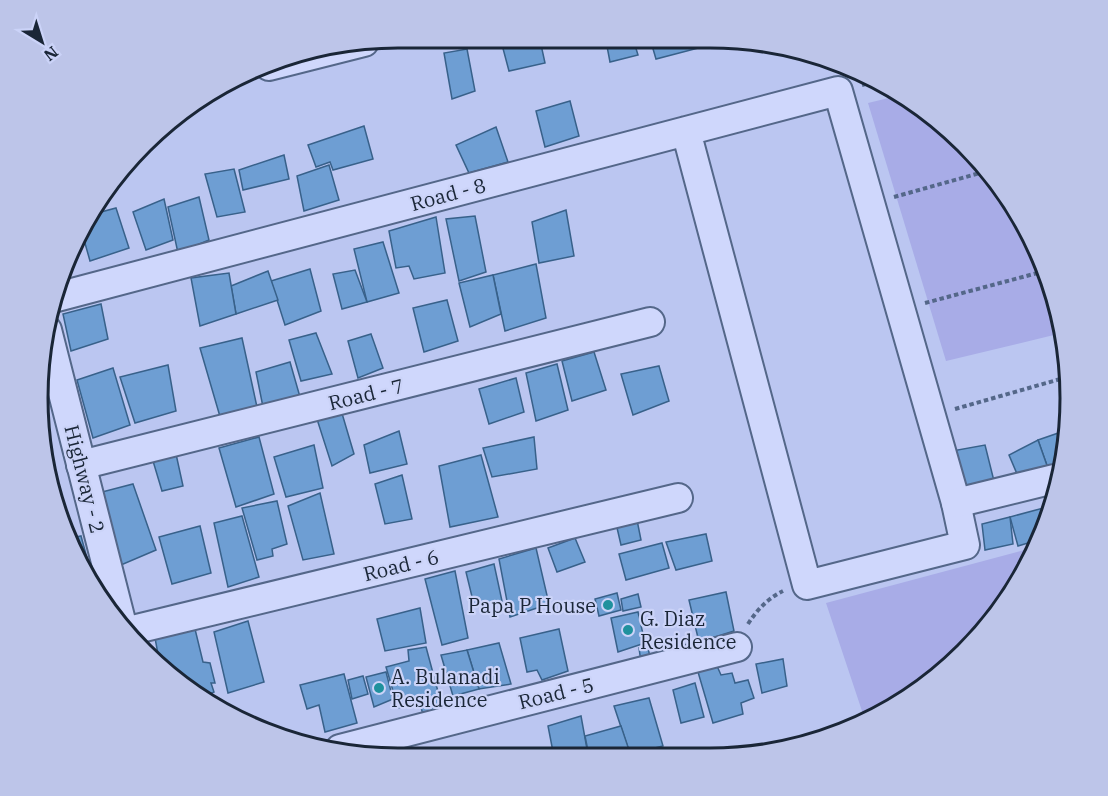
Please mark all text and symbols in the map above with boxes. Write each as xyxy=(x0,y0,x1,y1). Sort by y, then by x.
north arrow xyxy=(12,12,72,72)
text: N xyxy=(40,42,62,66)
street label: Road - 8 xyxy=(407,171,489,217)
street label: Road - 7 xyxy=(325,372,407,416)
street label: Highway - 2 xyxy=(58,422,112,536)
street label: Road - 6 xyxy=(360,543,442,587)
place label: Papa P House xyxy=(468,592,596,619)
marker: Papa P House xyxy=(601,598,615,612)
place label: G. Diaz Residence xyxy=(640,605,736,655)
marker: G. Diaz Residence xyxy=(621,623,635,637)
place label: A. Bulanadi Residence xyxy=(391,663,500,713)
street label: Road - 5 xyxy=(515,671,597,715)
marker: A. Bulanadi Residence xyxy=(372,681,386,695)

